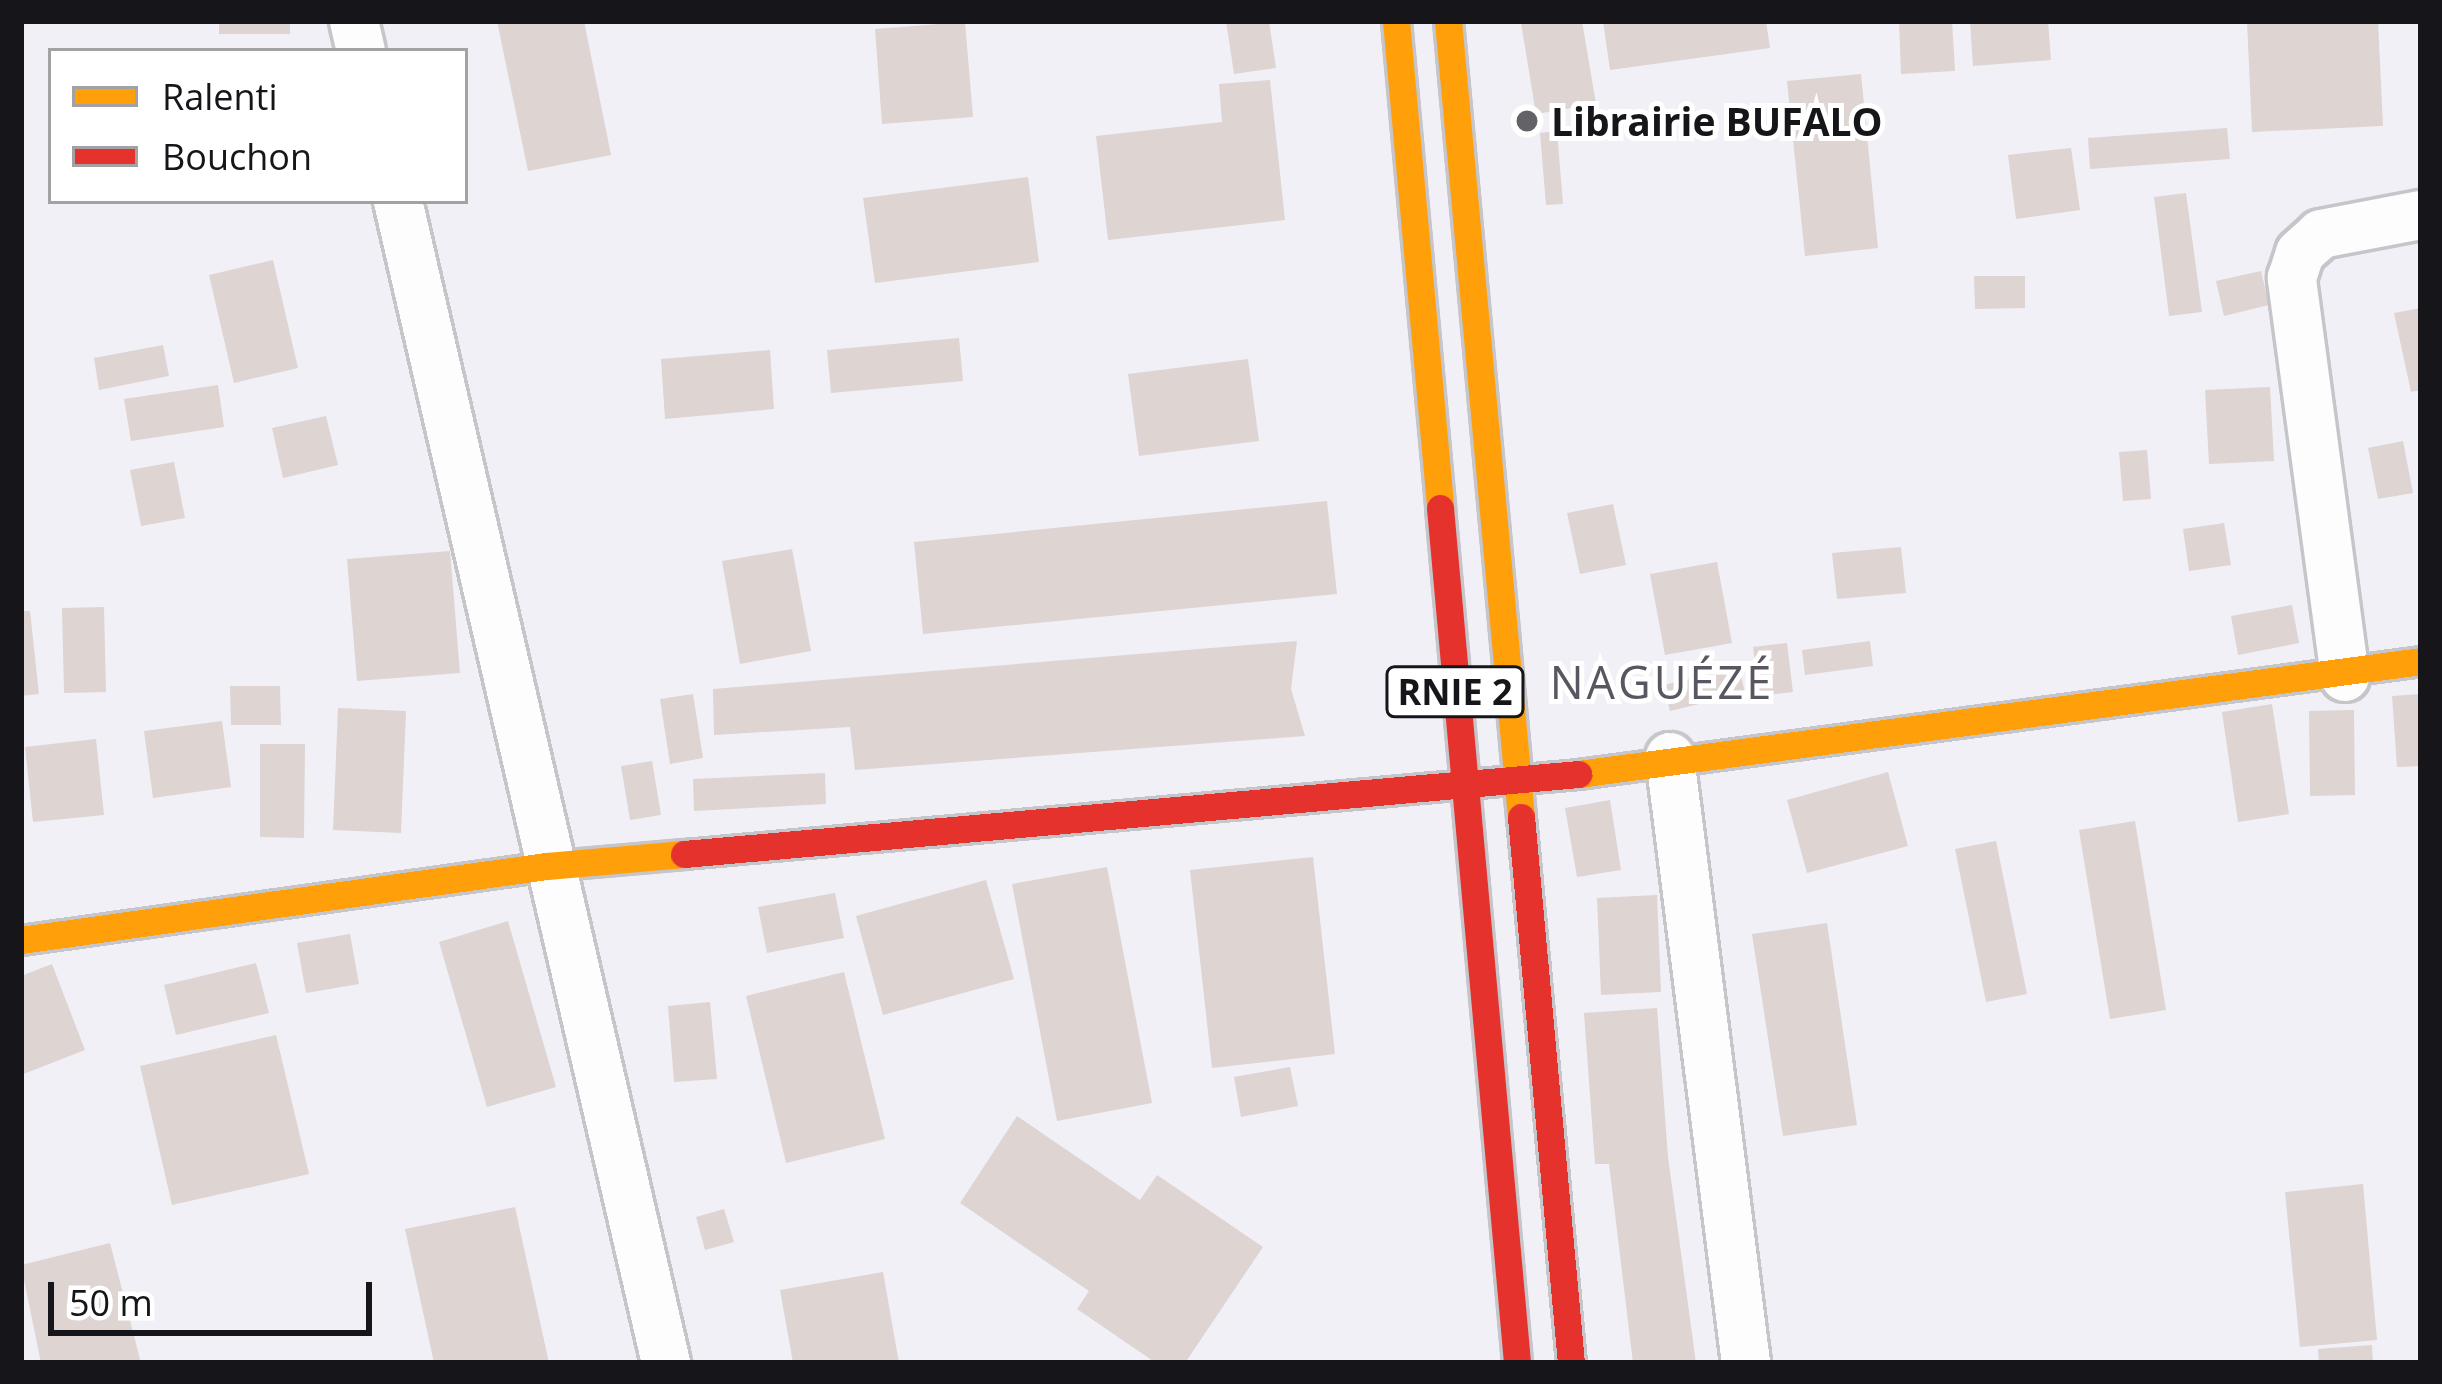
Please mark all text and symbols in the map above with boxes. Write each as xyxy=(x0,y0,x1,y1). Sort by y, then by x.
legend xyxy=(48,48,468,204)
text: Ralenti xyxy=(162,72,278,121)
place label: Librairie BUFALO xyxy=(1551,98,1883,144)
marker: Librairie BUFALO xyxy=(1514,108,1540,134)
text: Bouchon xyxy=(162,132,312,181)
district label: NAGUÉZÉ xyxy=(1550,655,1774,709)
road number: RNIE 2 xyxy=(1383,662,1527,722)
scale bar xyxy=(54,1258,378,1332)
text: 50 m xyxy=(69,1278,153,1327)

